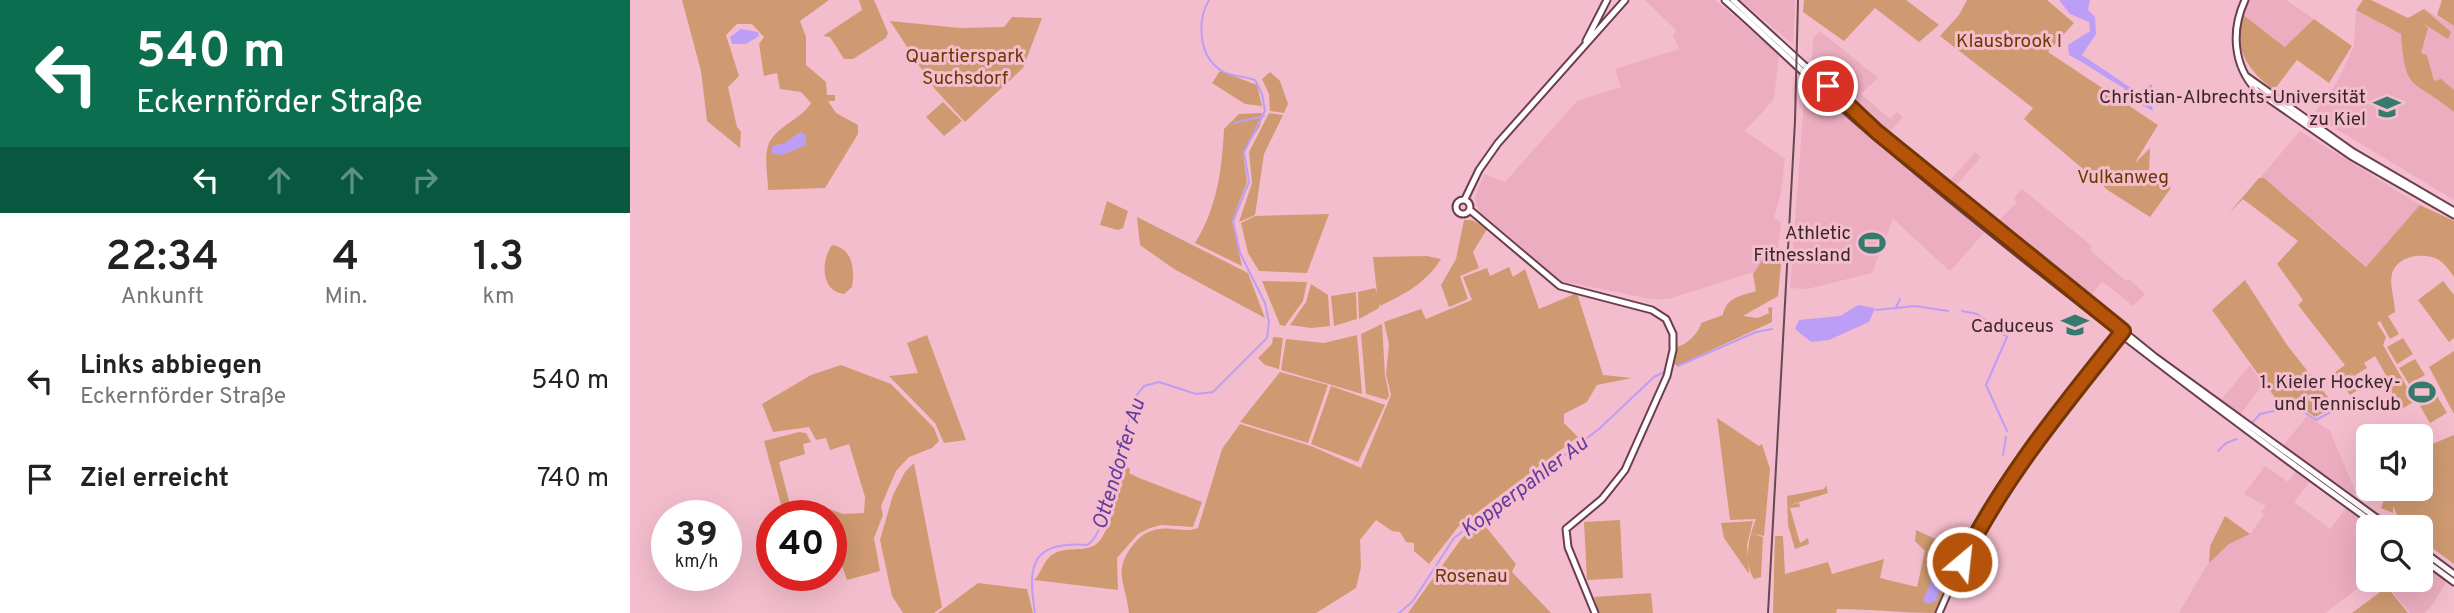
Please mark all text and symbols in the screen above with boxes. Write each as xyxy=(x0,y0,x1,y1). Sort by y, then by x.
text: 540 m xyxy=(136,23,286,85)
icon: left xyxy=(21,28,112,119)
park label: Klausbrook I xyxy=(1956,30,2062,54)
park label: Quartierspark Suchsdorf xyxy=(905,45,1025,91)
pin xyxy=(1798,56,1858,116)
icon: arrive xyxy=(1809,67,1847,105)
text: Eckernförder Straße xyxy=(136,84,423,124)
place label: Christian-Albrechts-Universität zu Kiel xyxy=(2099,86,2366,132)
school or university icon: Christian-Albrechts-Universität zu Kiel xyxy=(2372,92,2402,122)
icon: left xyxy=(187,161,225,199)
icon: ahead xyxy=(260,161,298,199)
icon: ahead xyxy=(333,161,371,199)
icon: right xyxy=(406,161,444,199)
park label: Vulkanweg xyxy=(2077,166,2169,190)
place label: Athletic Fitnessland xyxy=(1753,222,1851,268)
sports icon: Athletic Fitnessland xyxy=(1857,228,1887,258)
text: 22:34 xyxy=(106,232,219,285)
text: 4 xyxy=(332,232,359,285)
text: 1.3 xyxy=(473,232,524,285)
text: Ankunft xyxy=(121,283,204,312)
text: Min. xyxy=(324,283,367,312)
text: km xyxy=(483,283,514,312)
school or university icon: Caduceus xyxy=(2060,310,2090,340)
place label: Caduceus xyxy=(1971,315,2054,339)
text: Links abbiegen xyxy=(80,350,262,383)
icon: left xyxy=(21,362,59,400)
text: 540 m xyxy=(531,365,609,398)
place label: 1. Kieler Hockey- und Tennisclub xyxy=(2260,371,2401,417)
sports icon: 1. Kieler Hockey- und Tennisclub xyxy=(2407,377,2437,407)
text: Eckernförder Straße xyxy=(80,383,286,412)
water label: Ottendorfer Au xyxy=(1087,395,1152,533)
map controls xyxy=(2356,424,2433,592)
button: sound xyxy=(2356,424,2433,501)
water label: Kopperpahler Au xyxy=(1456,430,1594,544)
icon: arrive xyxy=(21,460,59,498)
text: Ziel erreicht xyxy=(80,463,229,496)
text: 740 m xyxy=(537,463,609,496)
speed limit sign: 40 xyxy=(756,500,847,591)
text: 39 xyxy=(675,514,718,558)
button: search xyxy=(2356,515,2433,592)
position arrow xyxy=(1925,525,1999,599)
text: km/h xyxy=(675,551,718,574)
park label: Rosenau xyxy=(1434,565,1508,589)

